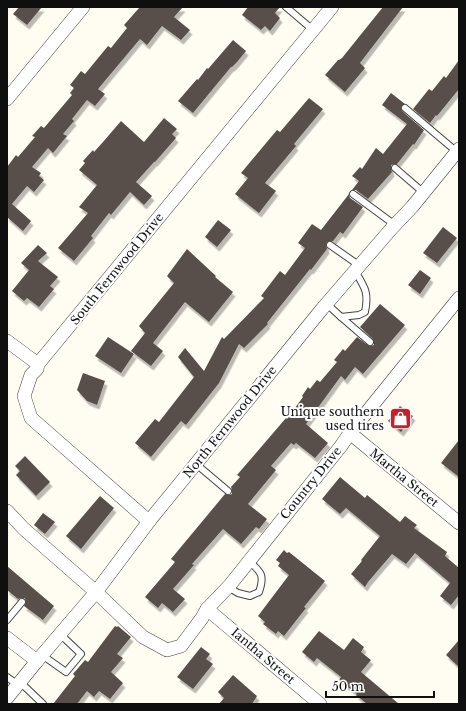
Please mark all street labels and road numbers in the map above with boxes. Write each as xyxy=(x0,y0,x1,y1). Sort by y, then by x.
street label: South Fernwood Drive xyxy=(67,210,166,328)
street label: North Fernwood Drive xyxy=(180,362,280,481)
street label: Country Drive xyxy=(277,443,345,522)
street label: Martha Street xyxy=(367,445,442,510)
street label: Iantha Street xyxy=(228,625,299,687)

